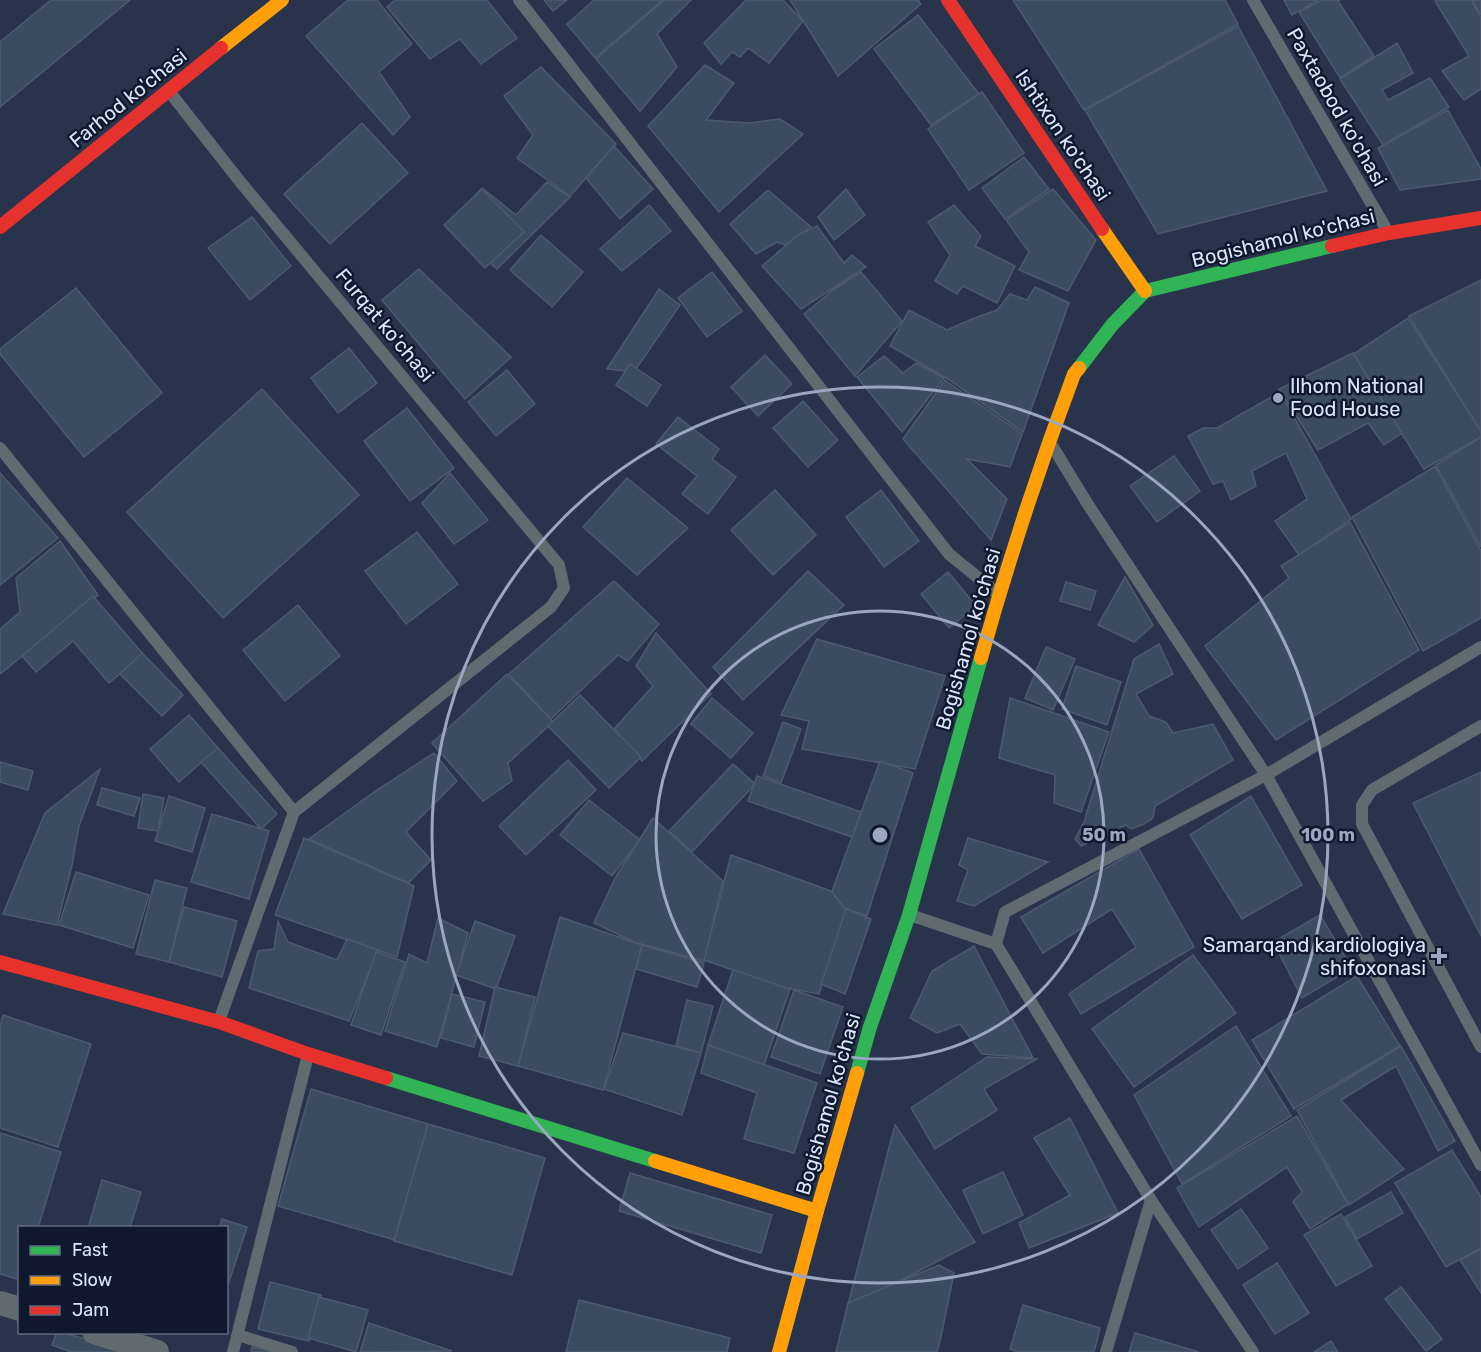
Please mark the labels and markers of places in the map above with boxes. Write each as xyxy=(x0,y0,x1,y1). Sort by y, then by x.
place label: Ilhom National Food House xyxy=(1290,374,1424,421)
marker: Ilhom National Food House xyxy=(1271,391,1285,405)
centre of rings xyxy=(870,825,890,845)
place label: Samarqand kardiologiya shifoxonasi xyxy=(1203,933,1426,980)
marker: Samarqand kardiologiya shifoxonasi xyxy=(1430,947,1448,965)

